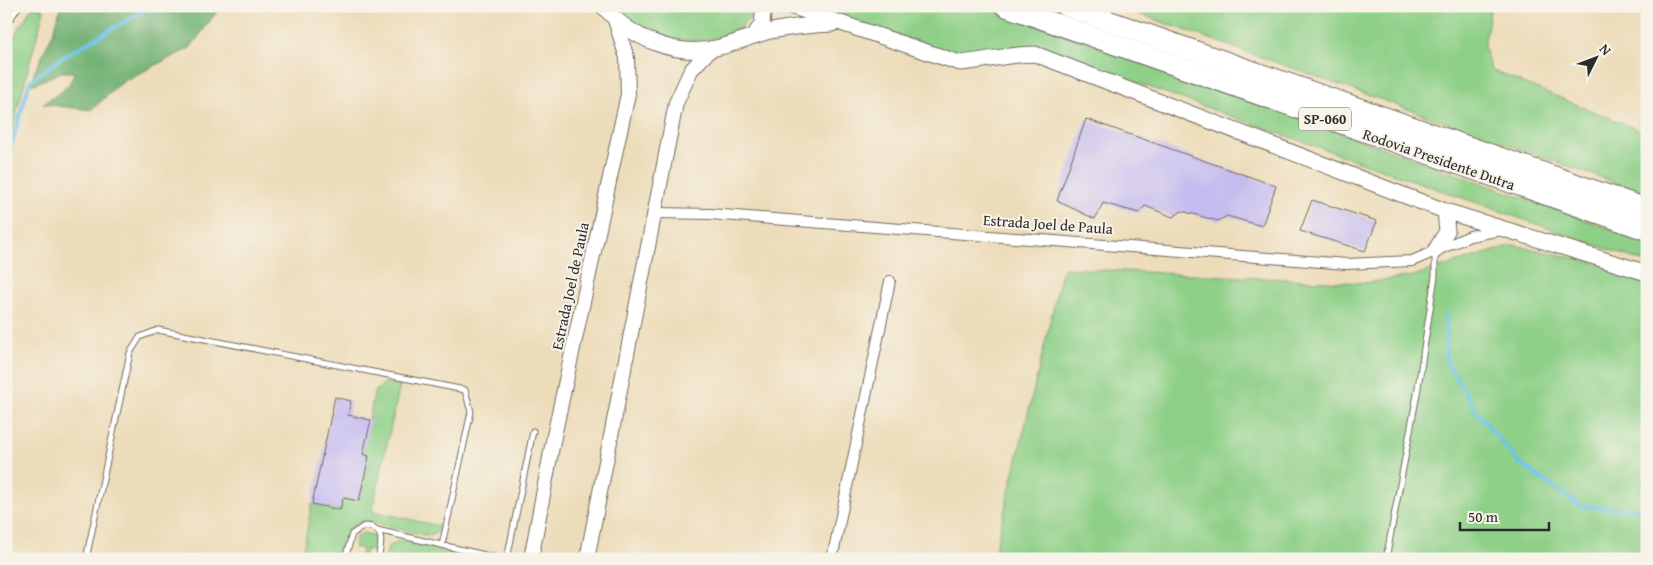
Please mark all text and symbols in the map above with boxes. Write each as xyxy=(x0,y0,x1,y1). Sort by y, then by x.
north arrow xyxy=(1570,32,1620,82)
text: N xyxy=(1595,39,1617,60)
road number: SP-060 xyxy=(1299,108,1351,130)
street label: Rodovia Presidente Dutra xyxy=(1360,123,1518,195)
street label: Estrada Joel de Paula xyxy=(982,209,1114,239)
street label: Estrada Joel de Paula xyxy=(546,220,594,352)
scale bar xyxy=(1460,500,1549,532)
text: 50 m xyxy=(1468,506,1499,527)

